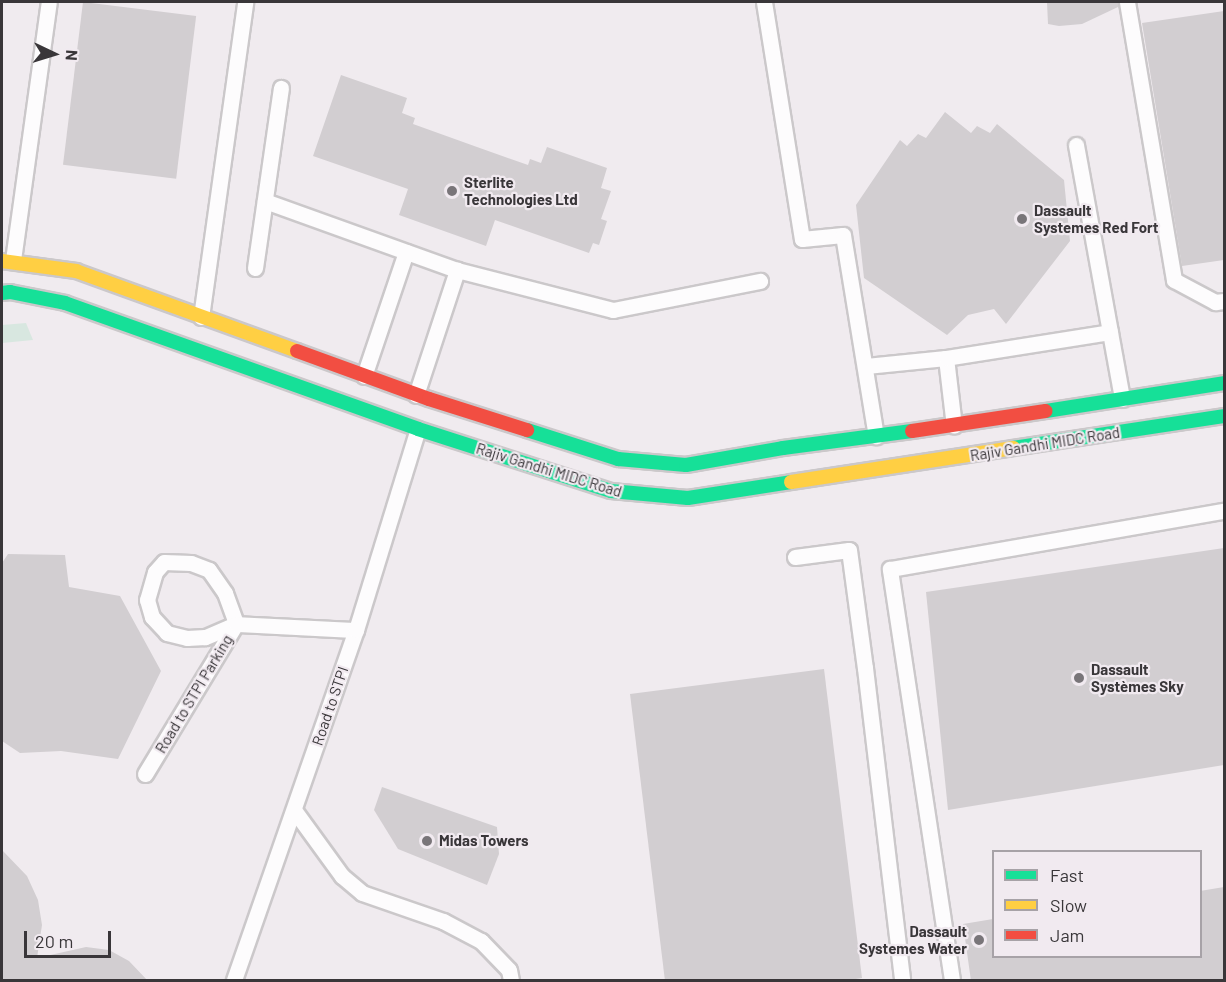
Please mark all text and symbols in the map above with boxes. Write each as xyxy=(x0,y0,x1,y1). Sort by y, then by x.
north arrow xyxy=(24,24,84,84)
text: N xyxy=(63,49,82,61)
place label: Sterlite Technologies Ltd xyxy=(464,173,578,208)
marker: Sterlite Technologies Ltd xyxy=(445,184,459,198)
place label: Dassault Systemes Red Fort xyxy=(1034,201,1159,236)
marker: Dassault Systemes Red Fort xyxy=(1015,212,1029,226)
street label: Rajiv Gandhi MIDC Road xyxy=(969,423,1121,465)
street label: Rajiv Gandhi MIDC Road xyxy=(474,439,624,501)
street label: Road to STPI Parking xyxy=(152,632,236,756)
place label: Dassault Systèmes Sky xyxy=(1091,660,1184,695)
street label: Road to STPI xyxy=(308,664,352,748)
marker: Dassault Systèmes Sky xyxy=(1072,671,1086,685)
place label: Midas Towers xyxy=(439,832,529,850)
marker: Midas Towers xyxy=(420,834,434,848)
legend xyxy=(992,850,1202,958)
text: Fast xyxy=(1050,864,1084,886)
text: Slow xyxy=(1050,894,1087,916)
scale bar xyxy=(27,919,114,957)
place label: Dassault Systemes Water xyxy=(859,922,967,957)
text: Jam xyxy=(1050,924,1084,946)
text: 20 m xyxy=(35,930,73,952)
marker: Dassault Systemes Water xyxy=(972,933,986,947)

